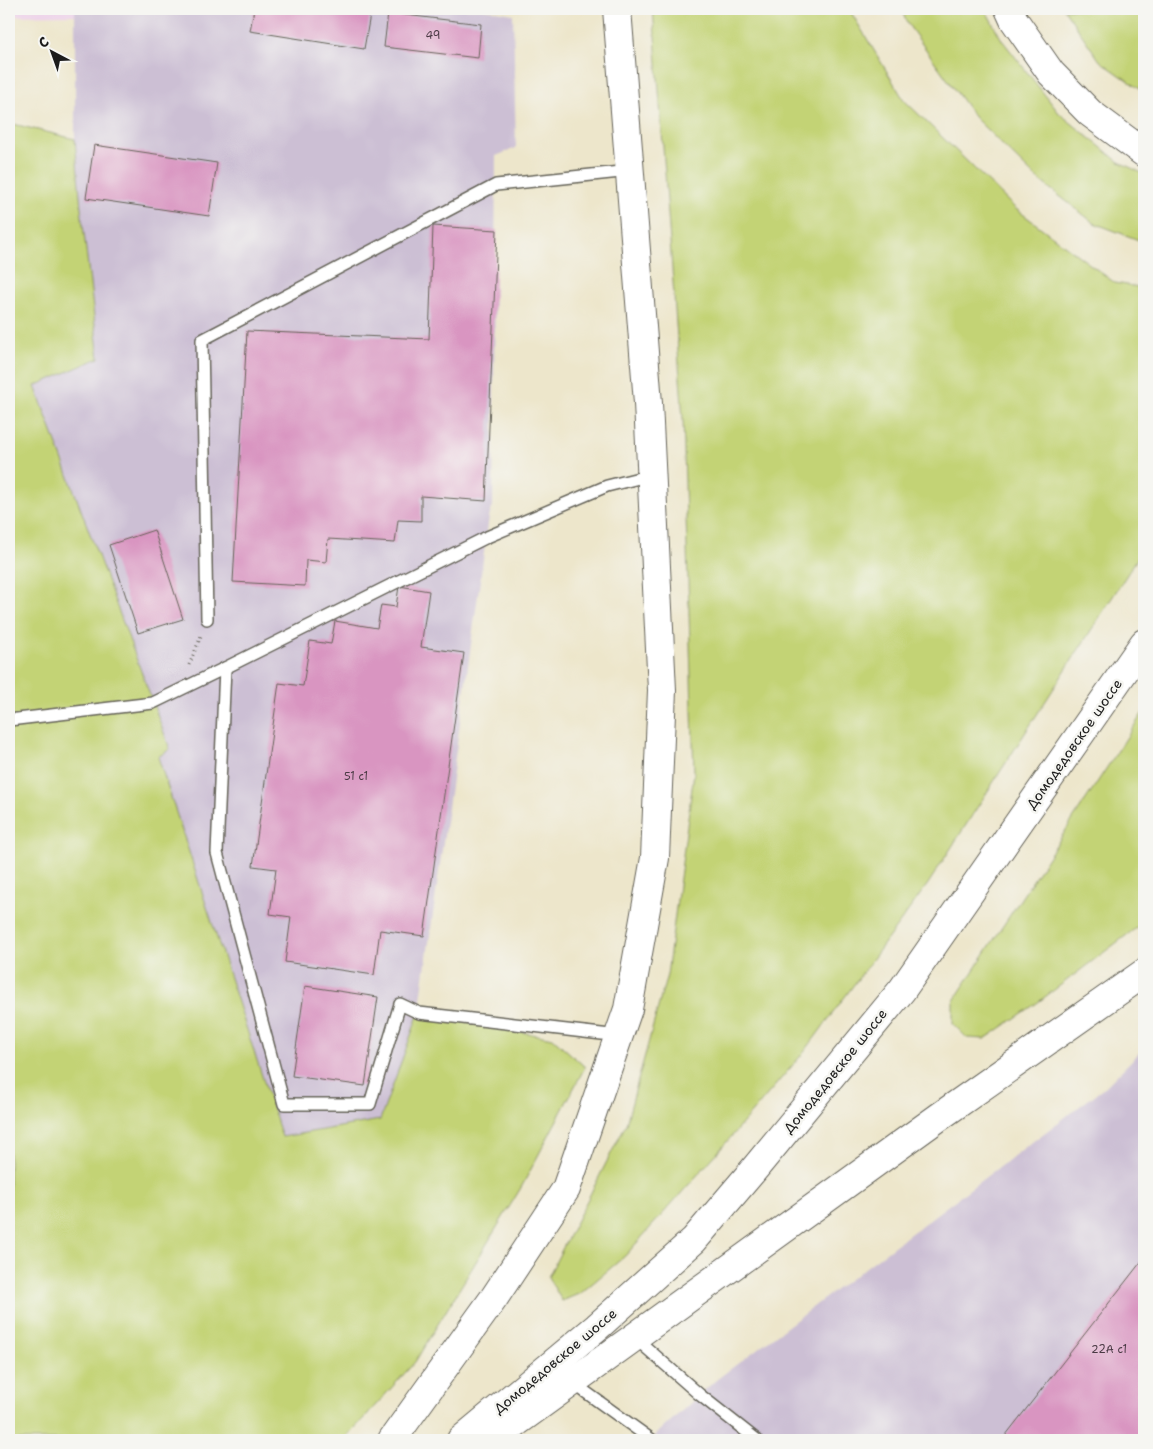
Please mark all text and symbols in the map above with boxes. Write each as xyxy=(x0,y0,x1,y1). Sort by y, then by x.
north arrow xyxy=(28,28,78,78)
house number: 49 xyxy=(426,28,440,43)
text: С xyxy=(34,33,53,52)
street label: Домодедовское шоссе xyxy=(1022,675,1126,813)
house number: 51 с1 xyxy=(344,769,368,784)
street label: Домодедовское шоссе xyxy=(779,1005,891,1137)
street label: Домодедовское шоссе xyxy=(490,1304,620,1418)
house number: 22А с1 xyxy=(1091,1342,1127,1357)

